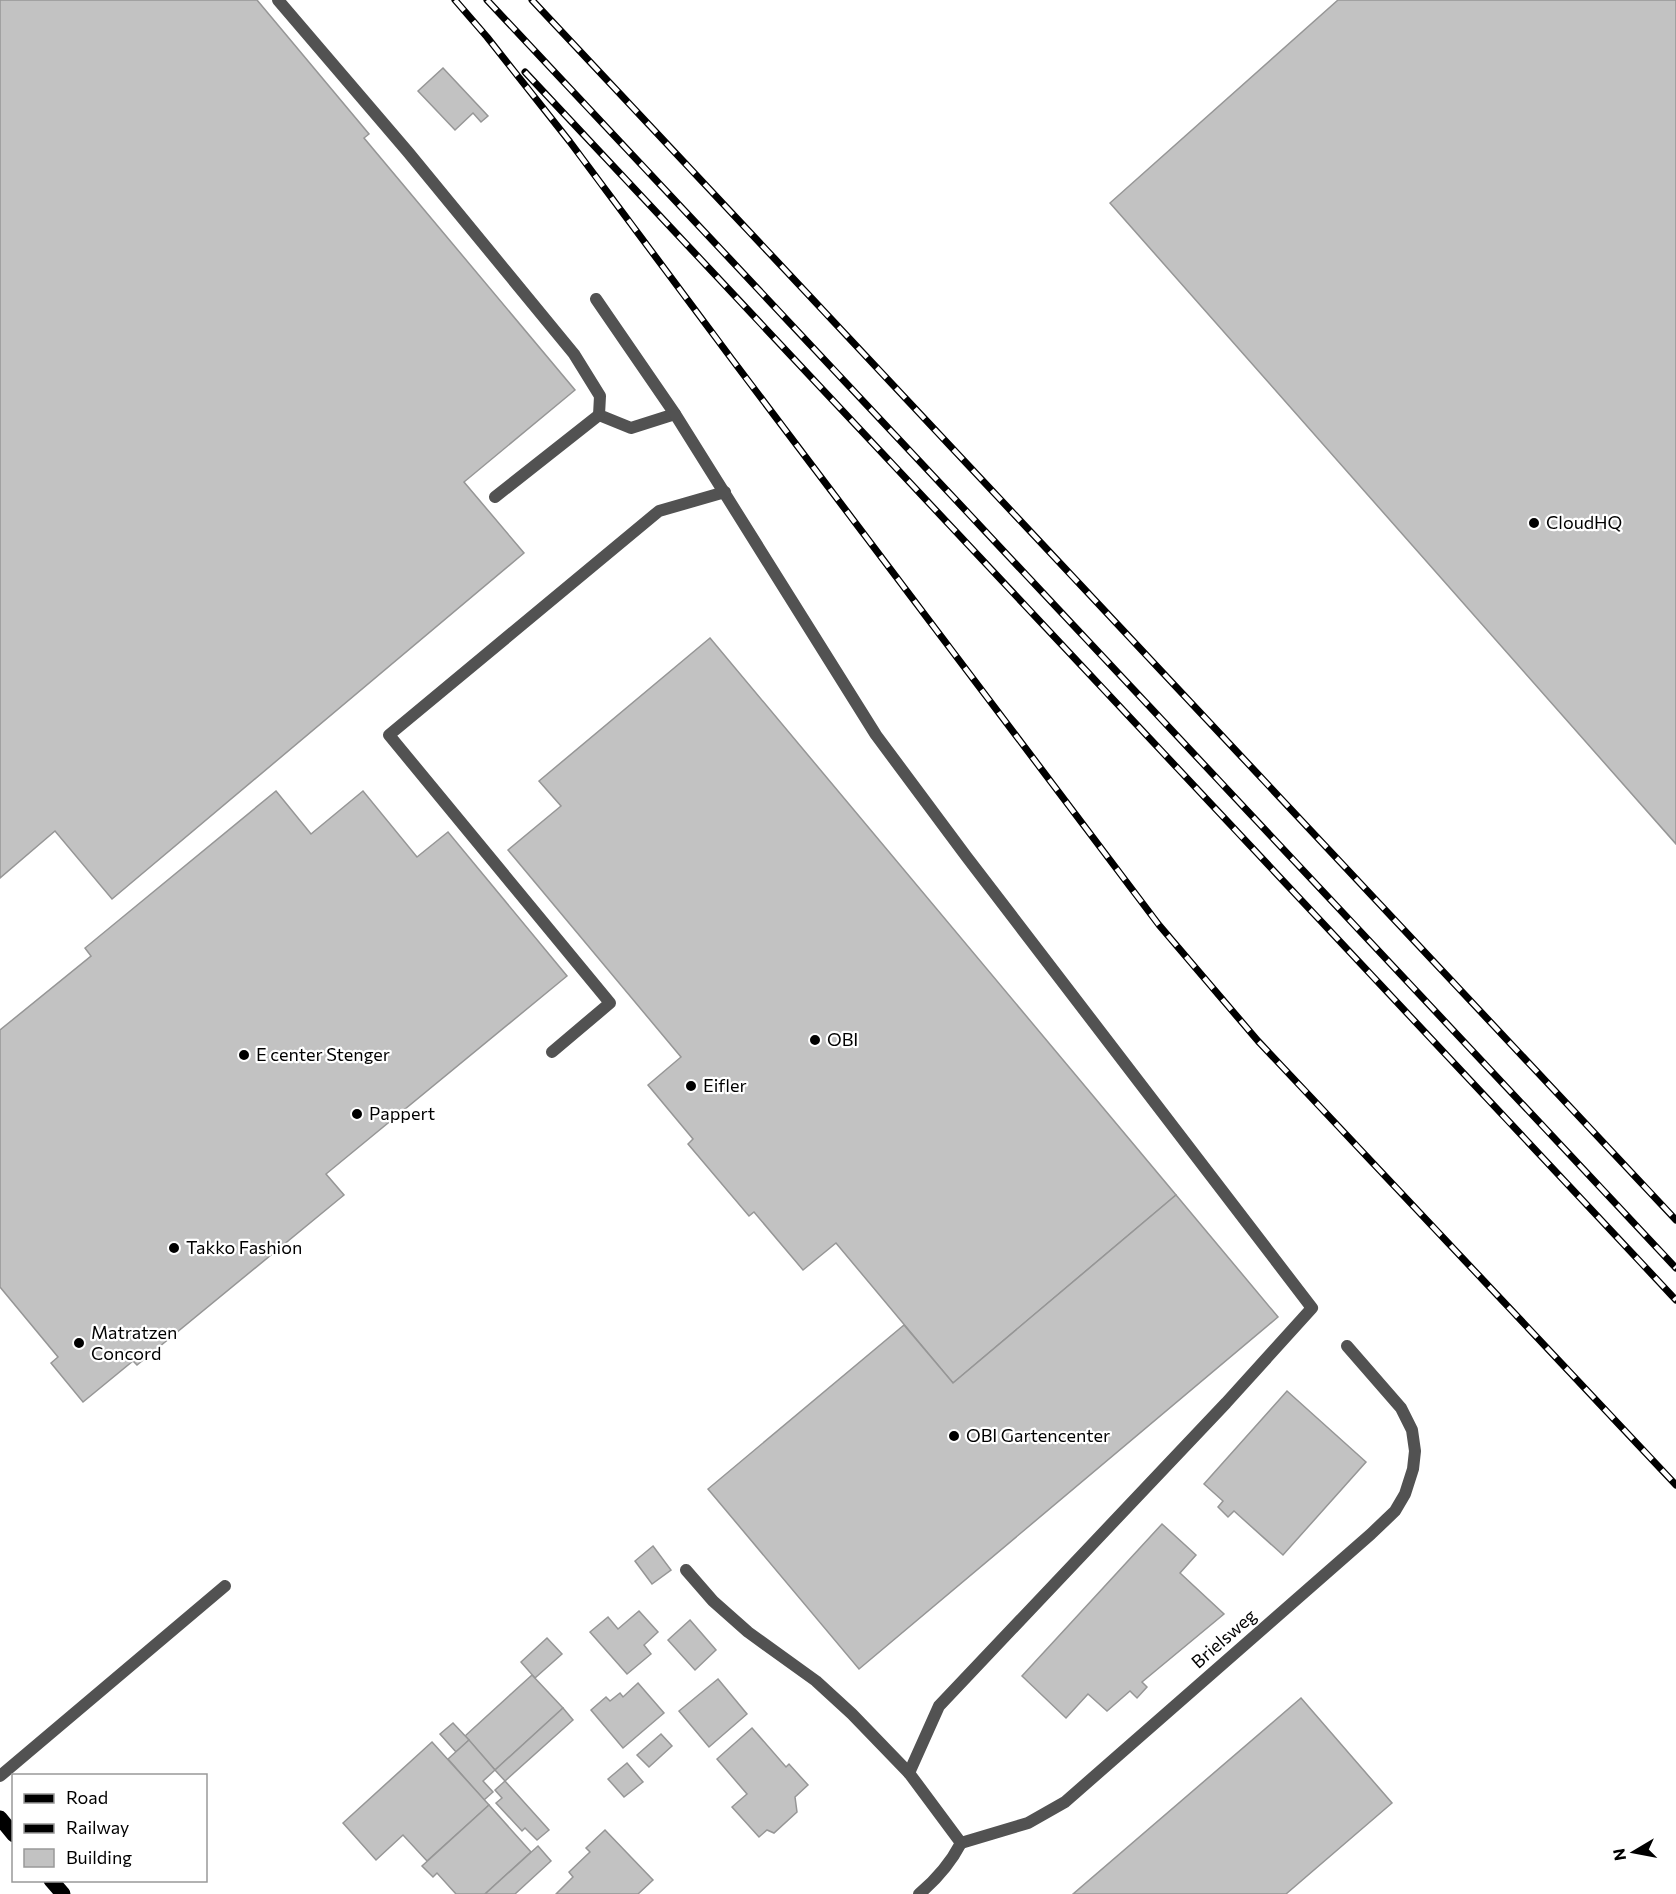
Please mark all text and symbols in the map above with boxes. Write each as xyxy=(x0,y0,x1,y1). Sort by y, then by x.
place label: CloudHQ xyxy=(1546,511,1622,533)
marker: CloudHQ xyxy=(1527,516,1541,530)
place label: OBI xyxy=(827,1028,858,1050)
marker: OBI xyxy=(808,1033,822,1047)
place label: E center Stenger xyxy=(256,1043,390,1065)
marker: E center Stenger xyxy=(237,1048,251,1062)
place label: Eifler xyxy=(703,1074,747,1096)
marker: Eifler xyxy=(684,1079,698,1093)
place label: Pappert xyxy=(369,1102,435,1124)
marker: Pappert xyxy=(350,1107,364,1121)
place label: Takko Fashion xyxy=(186,1236,302,1258)
marker: Takko Fashion xyxy=(167,1241,181,1255)
place label: Matratzen Concord xyxy=(91,1321,177,1364)
marker: Matratzen Concord xyxy=(72,1336,86,1350)
place label: OBI Gartencenter xyxy=(966,1424,1110,1446)
marker: OBI Gartencenter xyxy=(947,1429,961,1443)
street label: Brielsweg xyxy=(1186,1604,1260,1672)
legend xyxy=(12,1774,207,1882)
text: Road xyxy=(66,1786,108,1808)
text: Railway xyxy=(66,1816,129,1838)
north arrow xyxy=(1604,1822,1664,1882)
text: Building xyxy=(66,1846,132,1868)
text: N xyxy=(1608,1847,1629,1862)

